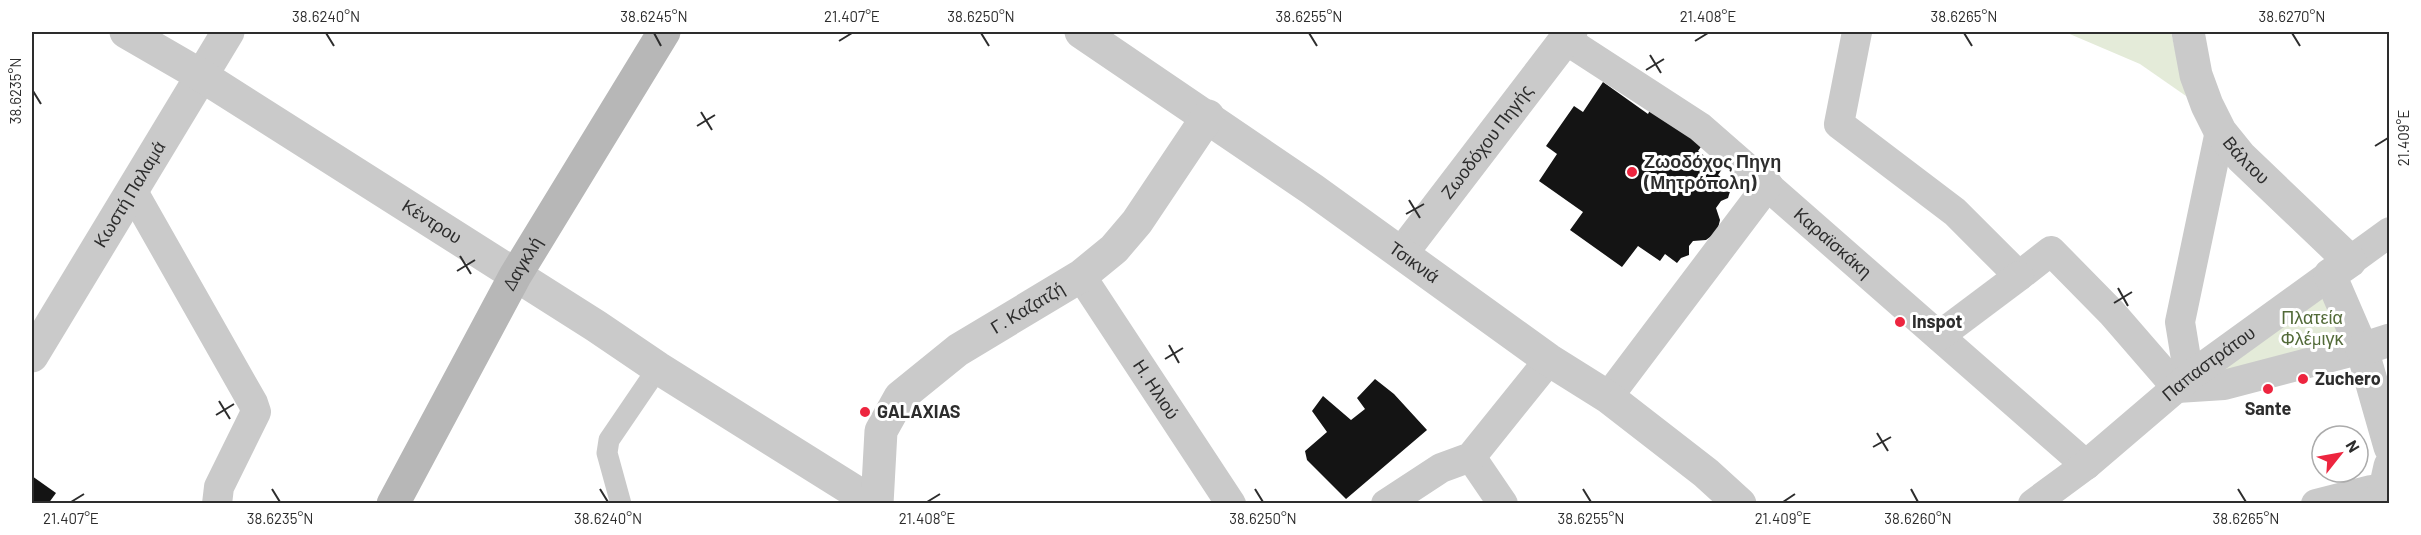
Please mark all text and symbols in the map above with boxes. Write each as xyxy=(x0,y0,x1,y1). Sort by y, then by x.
text: 38.6240°N xyxy=(292,7,360,25)
text: 38.6245°N xyxy=(620,7,688,25)
text: 21.407°E xyxy=(824,7,880,25)
text: 38.6250°N xyxy=(947,7,1015,25)
text: 38.6255°N xyxy=(1276,7,1342,25)
text: 21.408°E xyxy=(1680,7,1736,25)
text: 38.6265°N xyxy=(1931,7,1997,25)
text: 38.6270°N xyxy=(2259,7,2325,25)
text: 38.6235°N xyxy=(6,58,24,124)
street label: Ζωοδόχου Πηγής xyxy=(1436,80,1537,203)
text: 21.409°E xyxy=(2394,110,2412,166)
street label: Βάλτου xyxy=(2219,131,2275,188)
street label: Κωστή Παλαμά xyxy=(88,137,170,251)
place label: Ζωοδόχος Πηγη (Μητρόπολη) xyxy=(1643,150,1781,193)
marker: Ζωοδόχος Πηγη (Μητρόπολη) xyxy=(1625,165,1639,179)
street label: Κέντρου xyxy=(398,194,466,248)
street label: Καραϊσκάκη xyxy=(1790,202,1877,282)
street label: Δαγκλή xyxy=(497,232,546,294)
street label: Τσικνιά xyxy=(1385,236,1444,287)
street label: Γ. Καζατζή xyxy=(986,277,1068,338)
park label: Πλατεία Φλέμιγκ xyxy=(2280,306,2345,349)
place label: Inspot xyxy=(1912,310,1963,332)
marker: Inspot xyxy=(1893,315,1907,329)
street label: Παπαστράτου xyxy=(2157,321,2259,405)
street label: Η. Ηλιού xyxy=(1129,355,1184,423)
place label: Zuchero xyxy=(2315,367,2381,389)
marker: Zuchero xyxy=(2296,372,2310,386)
marker: Sante xyxy=(2261,382,2275,396)
place label: Sante xyxy=(2245,397,2291,419)
place label: GALAXIAS xyxy=(877,400,961,422)
marker: GALAXIAS xyxy=(858,405,872,419)
north arrow xyxy=(2310,424,2370,484)
text: N xyxy=(2342,437,2364,455)
text: 21.407°E xyxy=(43,509,99,527)
text: 38.6235°N xyxy=(247,509,313,527)
text: 38.6240°N xyxy=(574,509,642,527)
text: 21.408°E xyxy=(899,509,955,527)
text: 38.6250°N xyxy=(1229,509,1297,527)
text: 38.6255°N xyxy=(1558,509,1624,527)
text: 21.409°E xyxy=(1755,509,1811,527)
text: 38.6260°N xyxy=(1884,509,1952,527)
text: 38.6265°N xyxy=(2213,509,2279,527)

